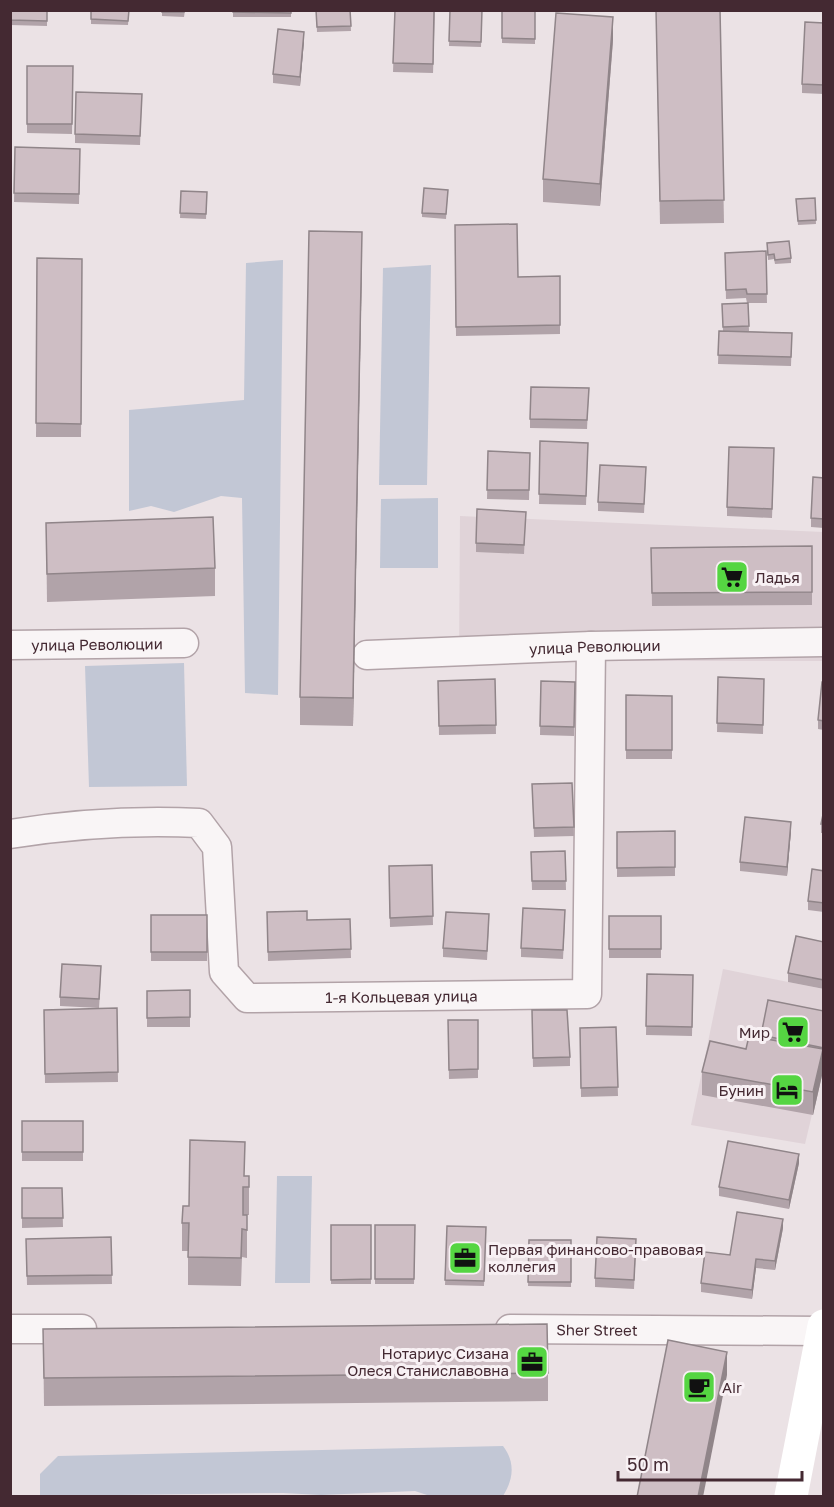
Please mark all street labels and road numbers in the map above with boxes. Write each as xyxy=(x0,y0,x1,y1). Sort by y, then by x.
street label: улица Революции xyxy=(31,634,163,654)
street label: улица Революции xyxy=(529,636,661,657)
street label: 1-я Кольцевая улица xyxy=(325,986,478,1006)
street label: Sher Street xyxy=(556,1320,638,1339)

